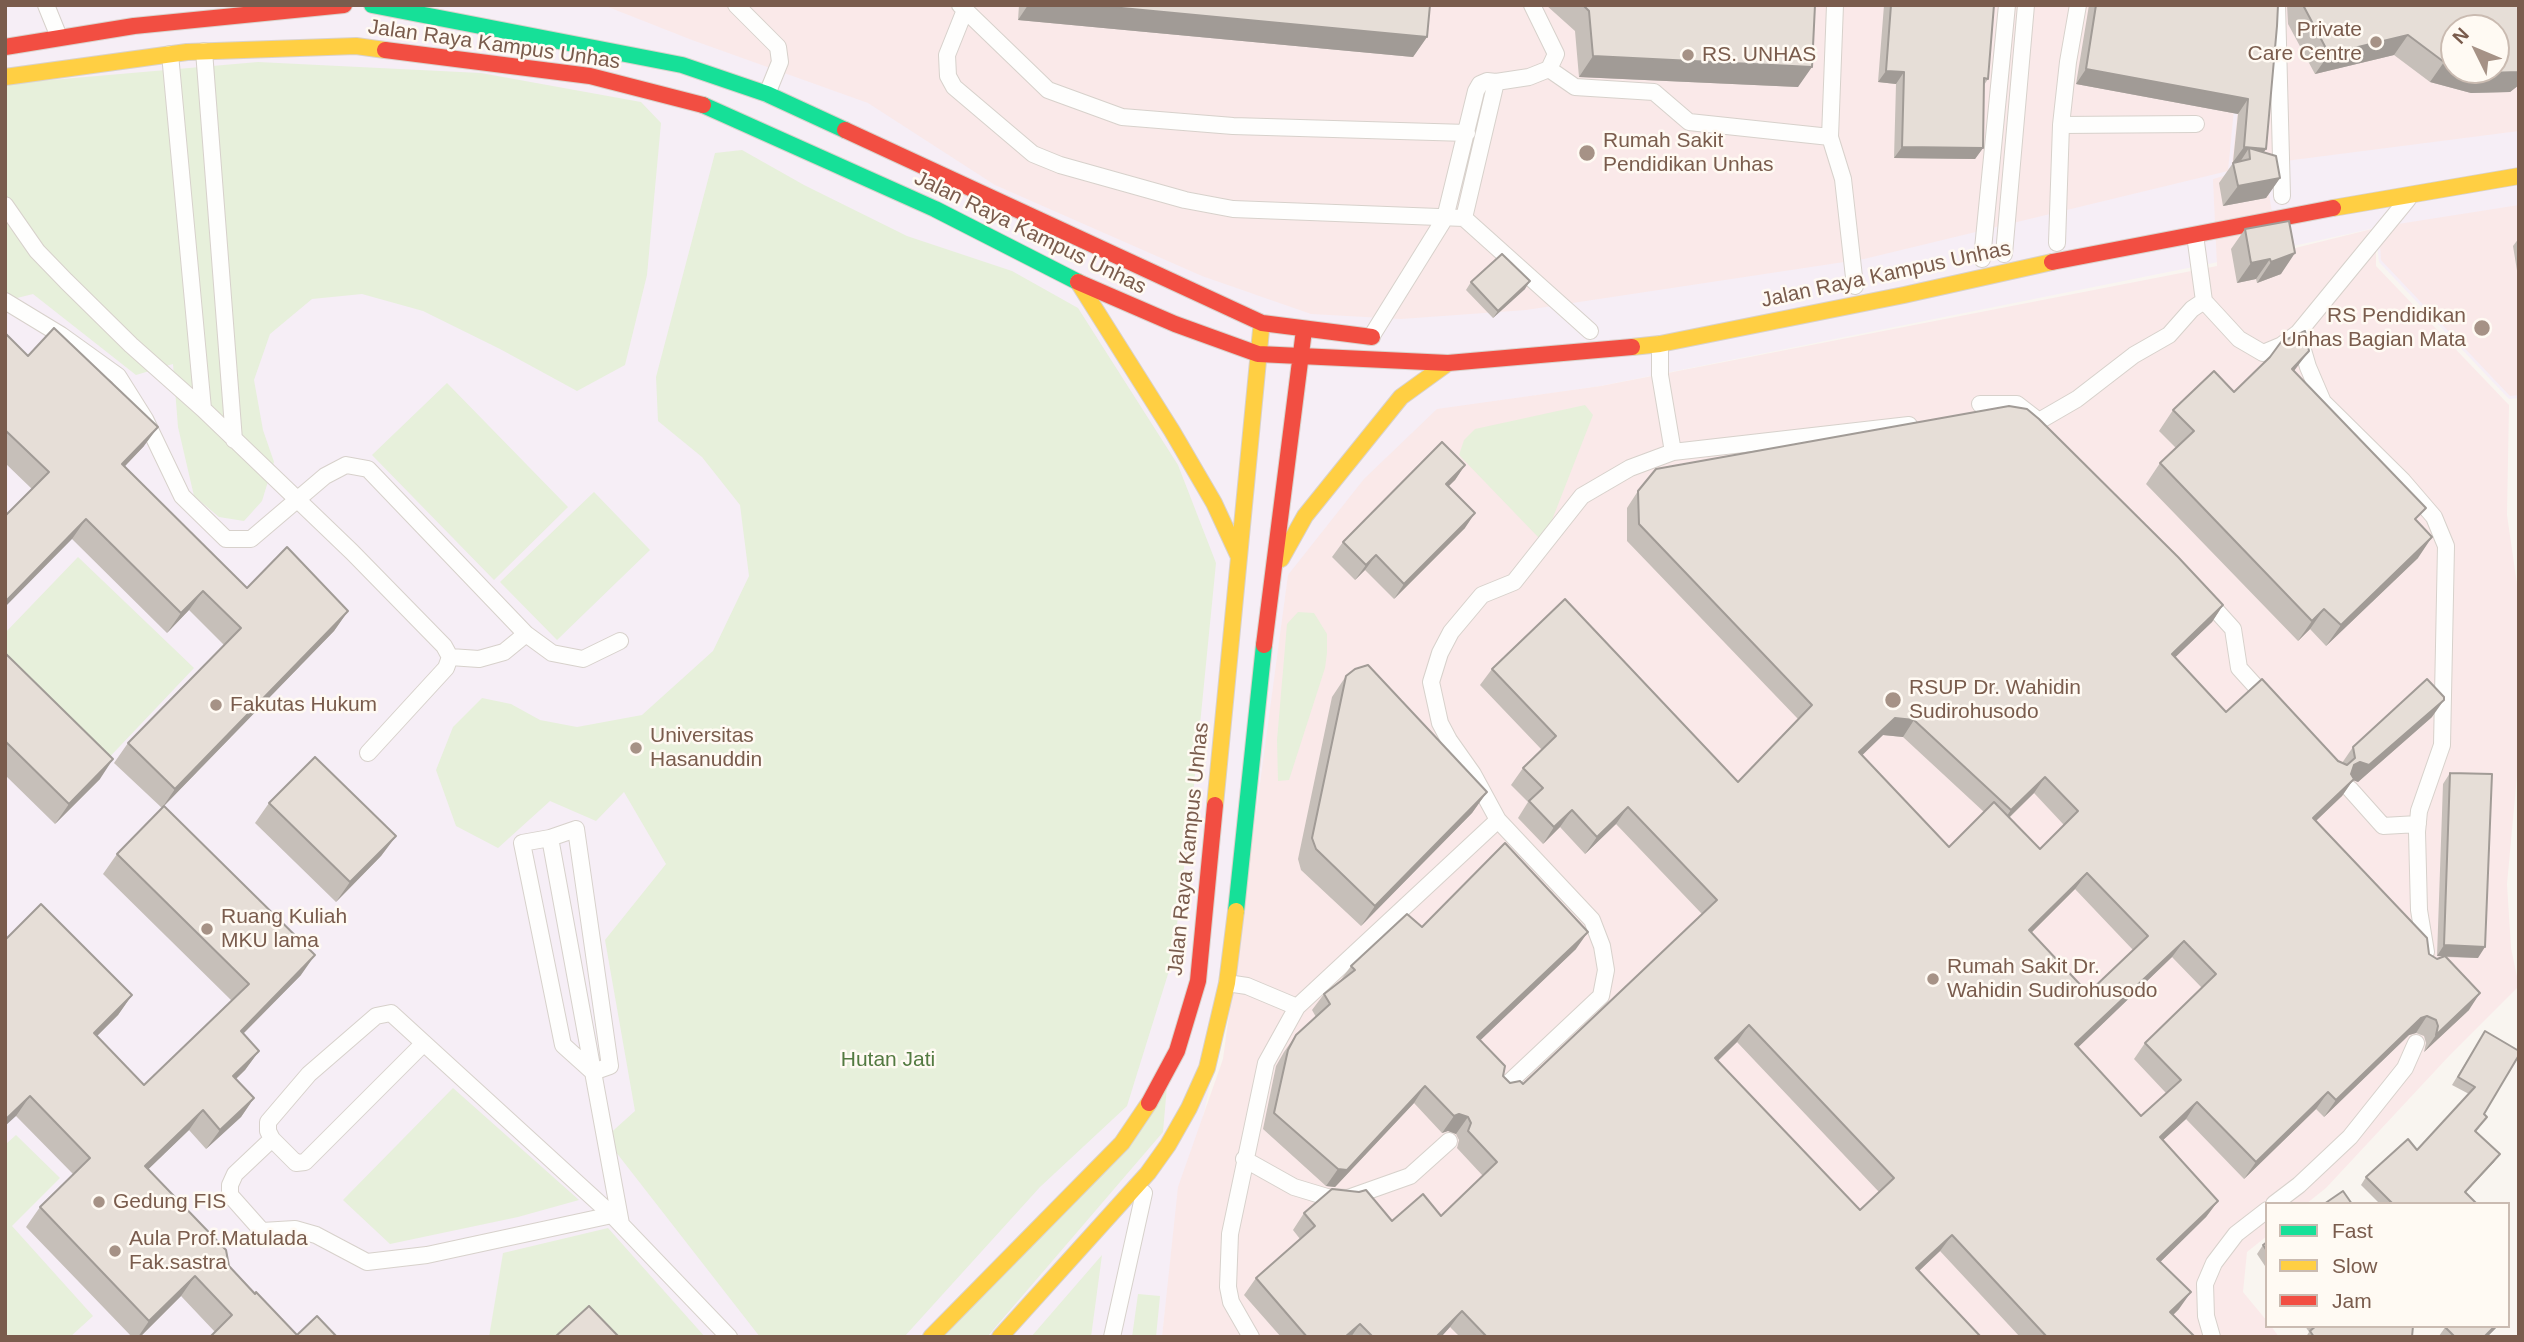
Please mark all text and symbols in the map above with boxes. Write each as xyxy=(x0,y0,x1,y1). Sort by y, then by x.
north arrow xyxy=(2440,14,2510,84)
street label: Jalan Raya Kampus Unhas xyxy=(366,15,622,75)
place label: Private Care Centre xyxy=(2248,17,2362,67)
text: N xyxy=(2448,24,2473,48)
marker: Private Care Centre xyxy=(2368,34,2384,50)
place label: RS. UNHAS xyxy=(1702,42,1816,68)
marker: RS. UNHAS xyxy=(1680,47,1696,63)
place label: Rumah Sakit Pendidikan Unhas xyxy=(1603,128,1773,178)
marker: Rumah Sakit Pendidikan Unhas xyxy=(1577,143,1597,163)
street label: Jalan Raya Kampus Unhas xyxy=(910,166,1150,300)
street label: Jalan Raya Kampus Unhas xyxy=(1759,236,2013,314)
place label: RS Pendidikan Unhas Bagian Mata xyxy=(2282,303,2466,353)
marker: RS Pendidikan Unhas Bagian Mata xyxy=(2472,318,2492,338)
place label: RSUP Dr. Wahidin Sudirohusodo xyxy=(1909,675,2081,725)
marker: RSUP Dr. Wahidin Sudirohusodo xyxy=(1883,690,1903,710)
place label: Fakutas Hukum xyxy=(230,692,377,718)
marker: Fakutas Hukum xyxy=(208,697,224,713)
street label: Jalan Raya Kampus Unhas xyxy=(1163,721,1215,977)
place label: Universitas Hasanuddin xyxy=(650,723,762,773)
marker: Universitas Hasanuddin xyxy=(628,740,644,756)
place label: Ruang Kuliah MKU lama xyxy=(221,904,347,954)
marker: Ruang Kuliah MKU lama xyxy=(199,921,215,937)
place label: Rumah Sakit Dr. Wahidin Sudirohusodo xyxy=(1947,954,2158,1004)
marker: Rumah Sakit Dr. Wahidin Sudirohusodo xyxy=(1925,971,1941,987)
park label: Hutan Jati xyxy=(841,1047,935,1073)
place label: Gedung FIS xyxy=(113,1189,226,1215)
marker: Gedung FIS xyxy=(91,1194,107,1210)
legend xyxy=(2265,1202,2510,1328)
text: Fast xyxy=(2332,1219,2373,1242)
place label: Aula Prof.Matulada Fak.sastra xyxy=(129,1226,308,1276)
marker: Aula Prof.Matulada Fak.sastra xyxy=(107,1243,123,1259)
text: Slow xyxy=(2332,1254,2378,1277)
text: Jam xyxy=(2332,1289,2372,1312)

